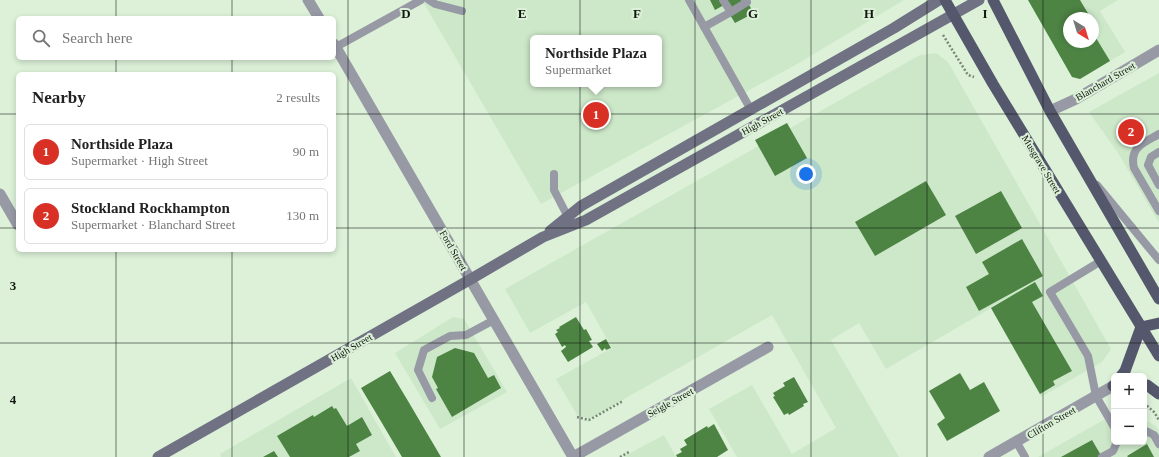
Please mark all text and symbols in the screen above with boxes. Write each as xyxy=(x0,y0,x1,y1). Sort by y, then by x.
text: D xyxy=(401,6,411,21)
text: E xyxy=(518,6,526,21)
text: F xyxy=(633,6,641,21)
text: G xyxy=(748,6,758,21)
text: H xyxy=(864,6,874,21)
text: I xyxy=(982,6,988,21)
north arrow xyxy=(1063,12,1099,48)
search box xyxy=(16,16,336,60)
icon: search xyxy=(30,27,52,49)
text: Search here xyxy=(62,30,132,46)
popup xyxy=(530,35,662,87)
text: Northside Plaza xyxy=(545,45,647,61)
street label: Blanchard Street xyxy=(1074,60,1137,103)
text: Supermarket xyxy=(545,62,611,77)
text: Nearby xyxy=(32,88,86,107)
text: 2 results xyxy=(276,90,320,105)
pin: 1 xyxy=(583,100,609,130)
street label: High Street xyxy=(740,105,785,137)
pin: 2 xyxy=(1118,117,1144,147)
street label: Musgrave Street xyxy=(1020,133,1063,195)
text: Northside Plaza xyxy=(71,136,173,152)
text: 1 xyxy=(43,144,49,159)
text: 90 m xyxy=(293,144,319,159)
text: Supermarket · High Street xyxy=(71,153,208,168)
your location xyxy=(796,164,816,184)
text: Stockland Rockhampton xyxy=(71,200,230,216)
text: 2 xyxy=(43,208,49,223)
text: 130 m xyxy=(286,208,319,223)
text: Supermarket · Blanchard Street xyxy=(71,217,235,232)
street label: Ford Street xyxy=(438,228,470,273)
text: 3 xyxy=(10,278,17,293)
street label: High Street xyxy=(329,331,374,364)
map controls xyxy=(1111,373,1147,445)
button: + xyxy=(1111,373,1147,409)
street label: Seigle Street xyxy=(645,385,695,420)
text: 4 xyxy=(10,392,17,407)
street label: Clifton Street xyxy=(1025,404,1078,441)
button: − xyxy=(1111,409,1147,445)

